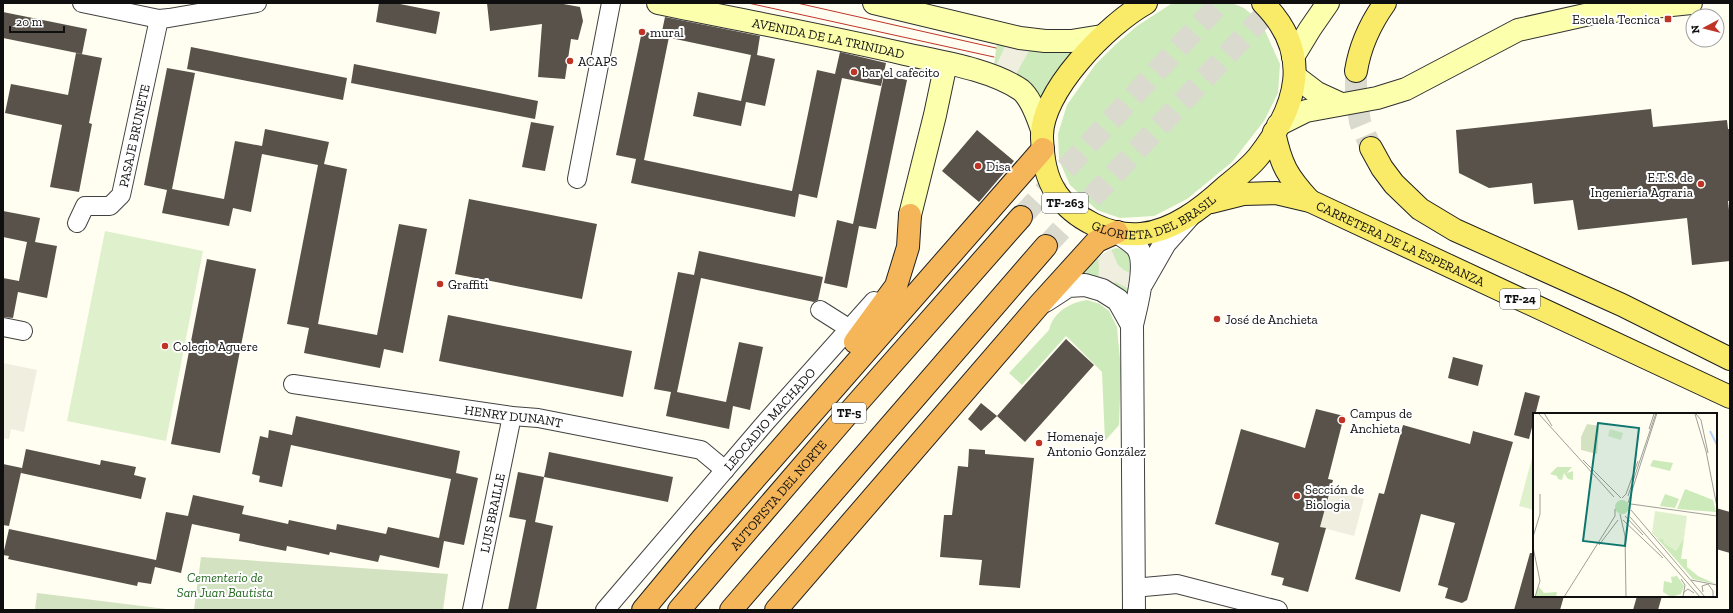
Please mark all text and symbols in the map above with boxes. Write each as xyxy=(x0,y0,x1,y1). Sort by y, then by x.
scale bar xyxy=(10,8,64,34)
north arrow xyxy=(1685,8,1725,48)
place label: Escuela Tecnica xyxy=(1572,12,1661,27)
marker: Escuela Tecnica xyxy=(1663,14,1673,24)
text: 20 m xyxy=(16,15,43,29)
street label: AVENIDA DE LA TRINIDAD xyxy=(751,15,906,61)
text: N xyxy=(1689,24,1703,34)
place label: mural xyxy=(650,25,684,40)
marker: mural xyxy=(637,27,647,37)
place label: ACAPS xyxy=(578,54,617,69)
marker: ACAPS xyxy=(565,56,575,66)
place label: bar el cafecito xyxy=(861,65,940,80)
marker: bar el cafecito xyxy=(849,67,859,77)
street label: PASAJE BRUNETE xyxy=(115,82,152,189)
place label: Disa xyxy=(986,159,1011,174)
marker: Disa xyxy=(973,161,983,171)
place label: E.T.S. de Ingeniería Agraria xyxy=(1591,170,1694,200)
marker: E.T.S. de Ingeniería Agraria xyxy=(1696,179,1706,189)
street label: GLORIETA DEL BRASIL xyxy=(1089,191,1218,242)
road number: TF-263 xyxy=(1042,193,1088,213)
street label: CARRETERA DE LA ESPERANZA xyxy=(1314,197,1488,289)
place label: Graffiti xyxy=(448,277,489,292)
marker: Graffiti xyxy=(435,279,445,289)
road number: TF-24 xyxy=(1500,289,1540,309)
place label: José de Anchieta xyxy=(1225,312,1319,327)
marker: José de Anchieta xyxy=(1212,314,1222,324)
place label: Colegio Aguere xyxy=(173,339,258,354)
marker: Colegio Aguere xyxy=(160,341,170,351)
street label: LEOCADIO MACHADO xyxy=(720,365,818,473)
street label: HENRY DUNANT xyxy=(463,402,564,430)
road number: TF-5 xyxy=(832,403,866,423)
place label: Campus de Anchieta xyxy=(1350,406,1412,436)
inset map xyxy=(1533,413,1717,597)
marker: Campus de Anchieta xyxy=(1337,415,1347,425)
place label: Homenaje Antonio González xyxy=(1047,429,1146,459)
street label: AUTOPISTA DEL NORTE xyxy=(727,436,830,553)
marker: Homenaje Antonio González xyxy=(1034,438,1044,448)
street label: LUIS BRAILLE xyxy=(477,472,508,554)
place label: Sección de Biologia xyxy=(1305,482,1364,512)
marker: Sección de Biologia xyxy=(1292,491,1302,501)
park label: Cementerio de San Juan Bautista xyxy=(177,570,273,600)

